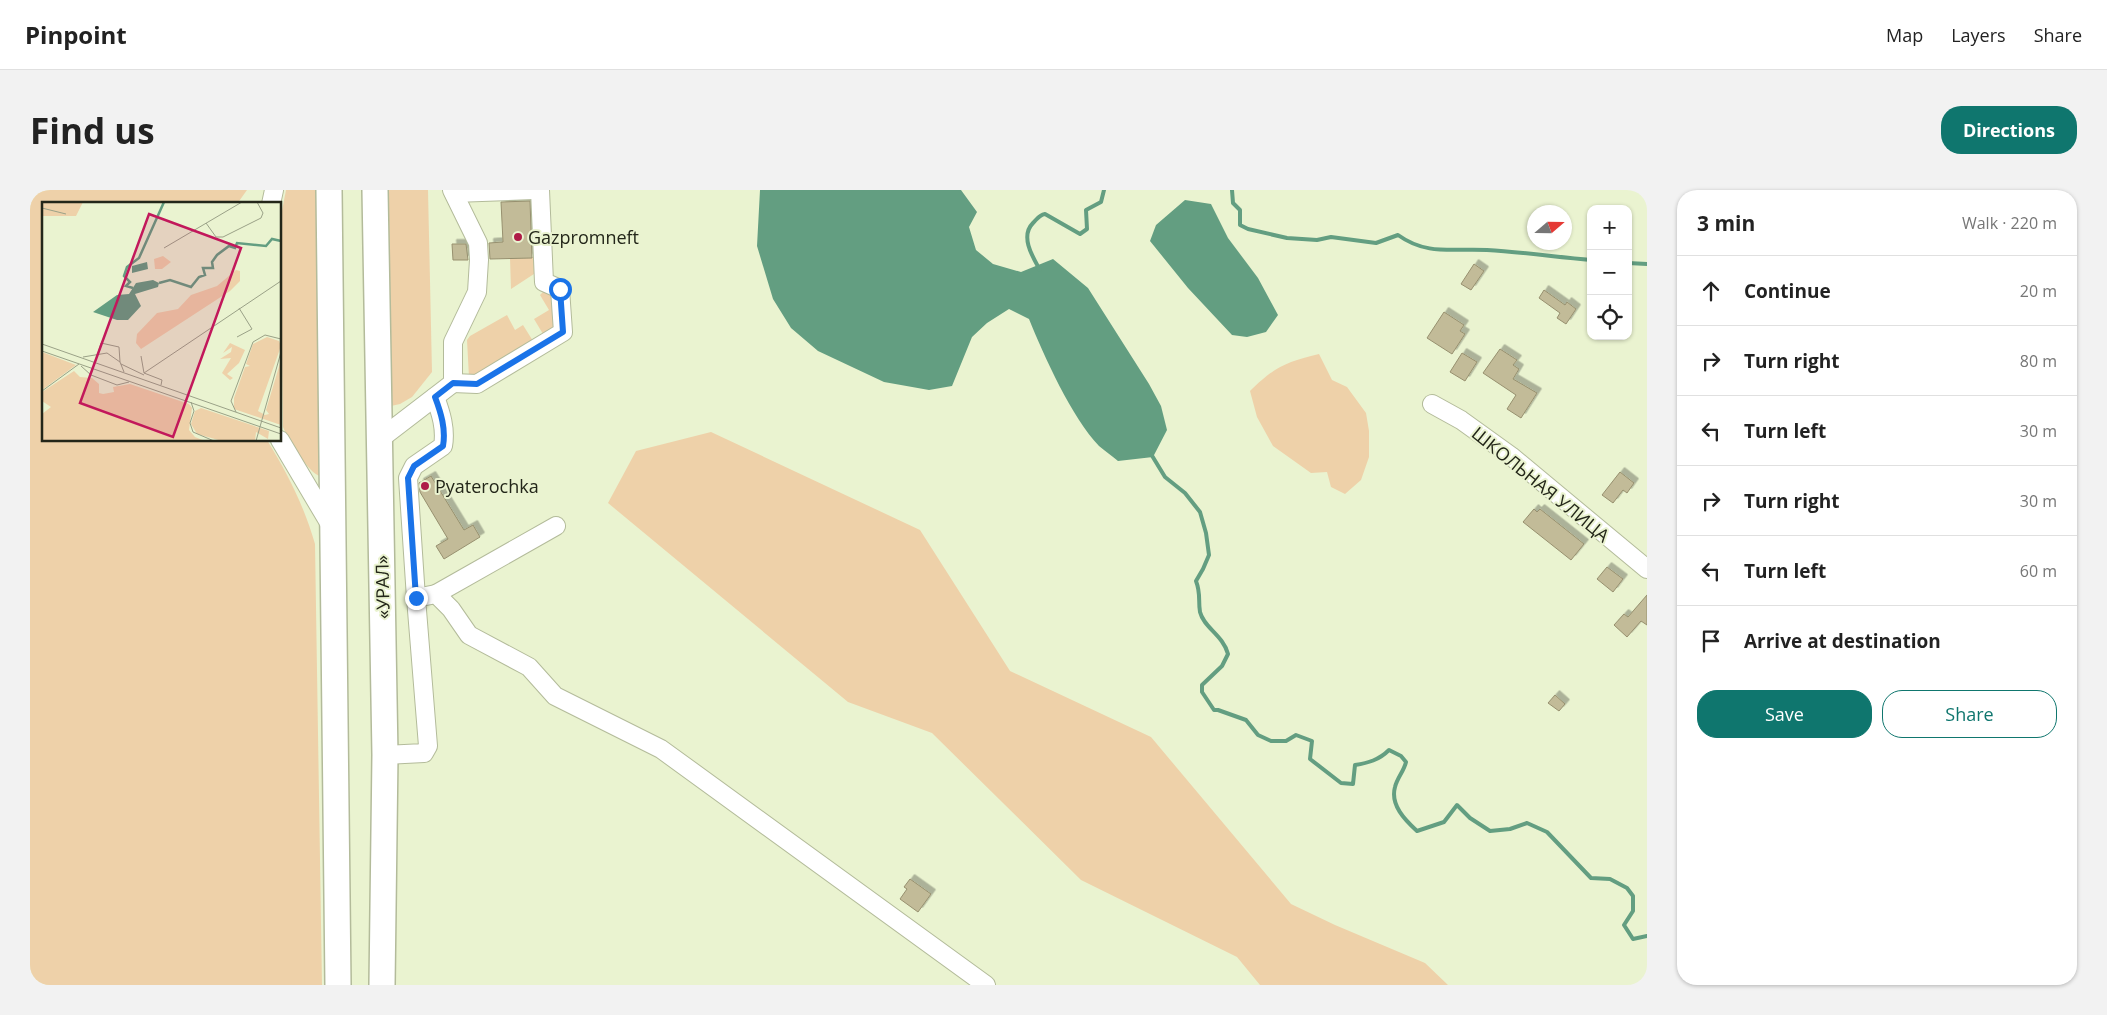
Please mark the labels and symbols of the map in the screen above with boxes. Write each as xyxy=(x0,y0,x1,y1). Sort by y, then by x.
inset map xyxy=(42,202,281,441)
north arrow xyxy=(1527,205,1572,250)
place label: Gazpromneft xyxy=(528,225,639,249)
marker: Gazpromneft xyxy=(512,231,524,243)
route start xyxy=(549,278,572,301)
street label: ШКОЛЬНАЯ УЛИЦА xyxy=(1467,421,1615,547)
place label: Pyaterochka xyxy=(435,474,539,498)
marker: Pyaterochka xyxy=(419,480,431,492)
street label: «УРАЛ» xyxy=(369,555,395,619)
route end xyxy=(405,587,428,610)

